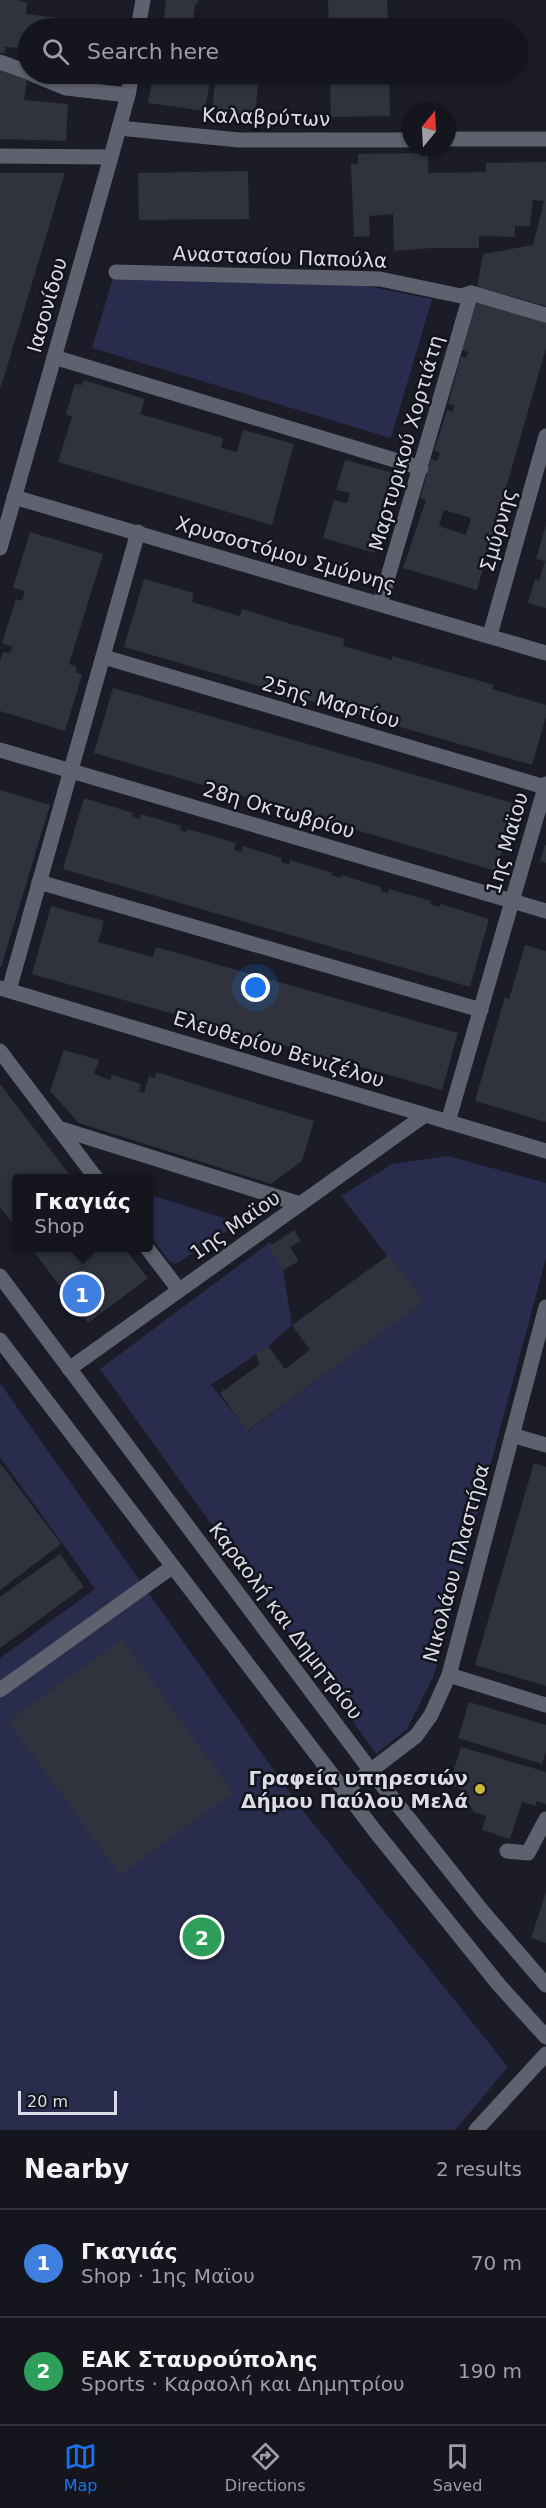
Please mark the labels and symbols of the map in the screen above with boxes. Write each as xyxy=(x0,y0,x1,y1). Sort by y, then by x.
north arrow xyxy=(402,102,456,156)
street label: Καλαβρύτων xyxy=(201,103,331,131)
street label: Αναστασίου Παπούλα xyxy=(172,241,388,273)
street label: Ιασονίδου xyxy=(22,255,72,355)
street label: Μαρτυρικού Χορτιάτη xyxy=(364,332,448,554)
street label: Σμύρνης xyxy=(475,486,521,574)
street label: Χρυσοστόμου Σμύρνης xyxy=(173,511,399,597)
street label: 25ης Μαρτίου xyxy=(259,671,403,733)
street label: 28η Οκτωβρίου xyxy=(200,777,358,843)
street label: 1ης Μαϊου xyxy=(481,789,533,897)
your location xyxy=(241,973,270,1002)
street label: Ελευθερίου Βενιζέλου xyxy=(171,1005,387,1093)
street label: 1ης Μαϊου xyxy=(185,1185,285,1265)
pin: 1 xyxy=(62,1272,101,1316)
street label: Νικολάου Πλαστήρα xyxy=(418,1461,494,1665)
street label: Καραολή και Δημητρίου xyxy=(204,1518,368,1724)
place label: Γραφεία υπηρεσιών Δήμου Παύλου Μελά xyxy=(241,1766,468,1813)
marker: Γραφεία υπηρεσιών Δήμου Παύλου Μελά xyxy=(473,1782,487,1796)
pin: 2 xyxy=(182,1914,222,1960)
scale bar xyxy=(18,2088,117,2116)

